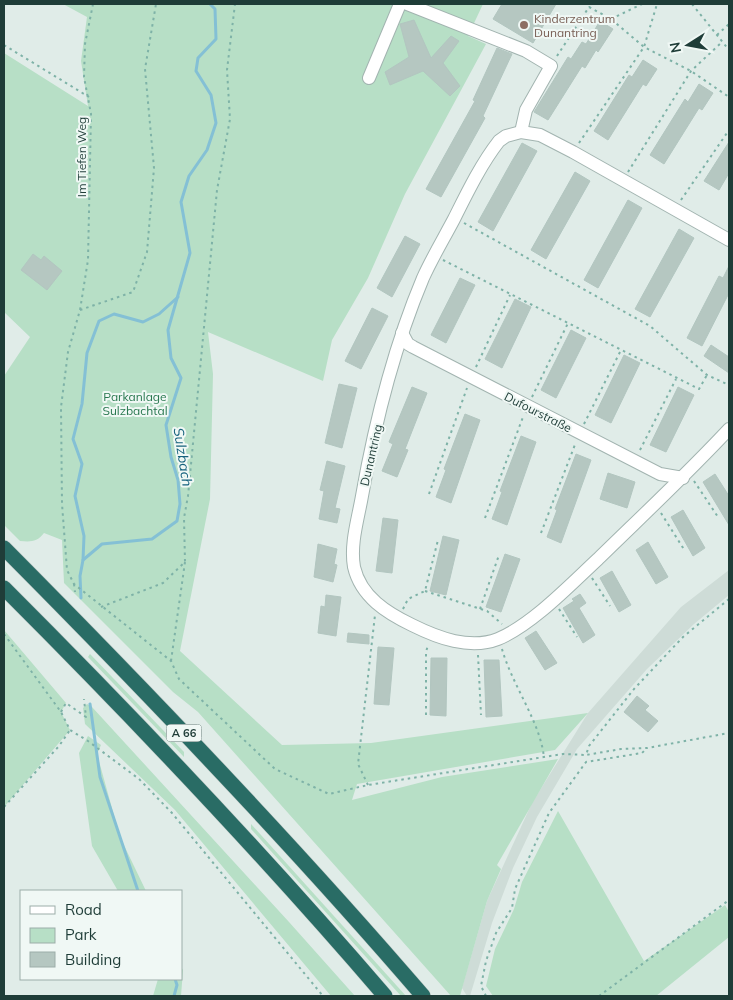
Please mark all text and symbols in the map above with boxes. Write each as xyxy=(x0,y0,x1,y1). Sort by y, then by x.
place label: Kinderzentrum Dunantring xyxy=(534,11,615,40)
marker: Kinderzentrum Dunantring xyxy=(518,19,530,31)
north arrow xyxy=(663,20,713,70)
text: N xyxy=(665,41,685,54)
street label: Im Tiefen Weg xyxy=(74,117,89,197)
park label: Parkanlage Sulzbachtal xyxy=(102,389,168,418)
street label: Dufourstraße xyxy=(502,389,574,435)
street label: Dunantring xyxy=(357,423,385,487)
water label: Sulzbach xyxy=(169,426,197,488)
road number: A 66 xyxy=(166,724,202,741)
legend xyxy=(20,890,182,980)
text: Road xyxy=(65,900,102,919)
text: Park xyxy=(65,925,97,944)
text: Building xyxy=(65,950,121,969)

